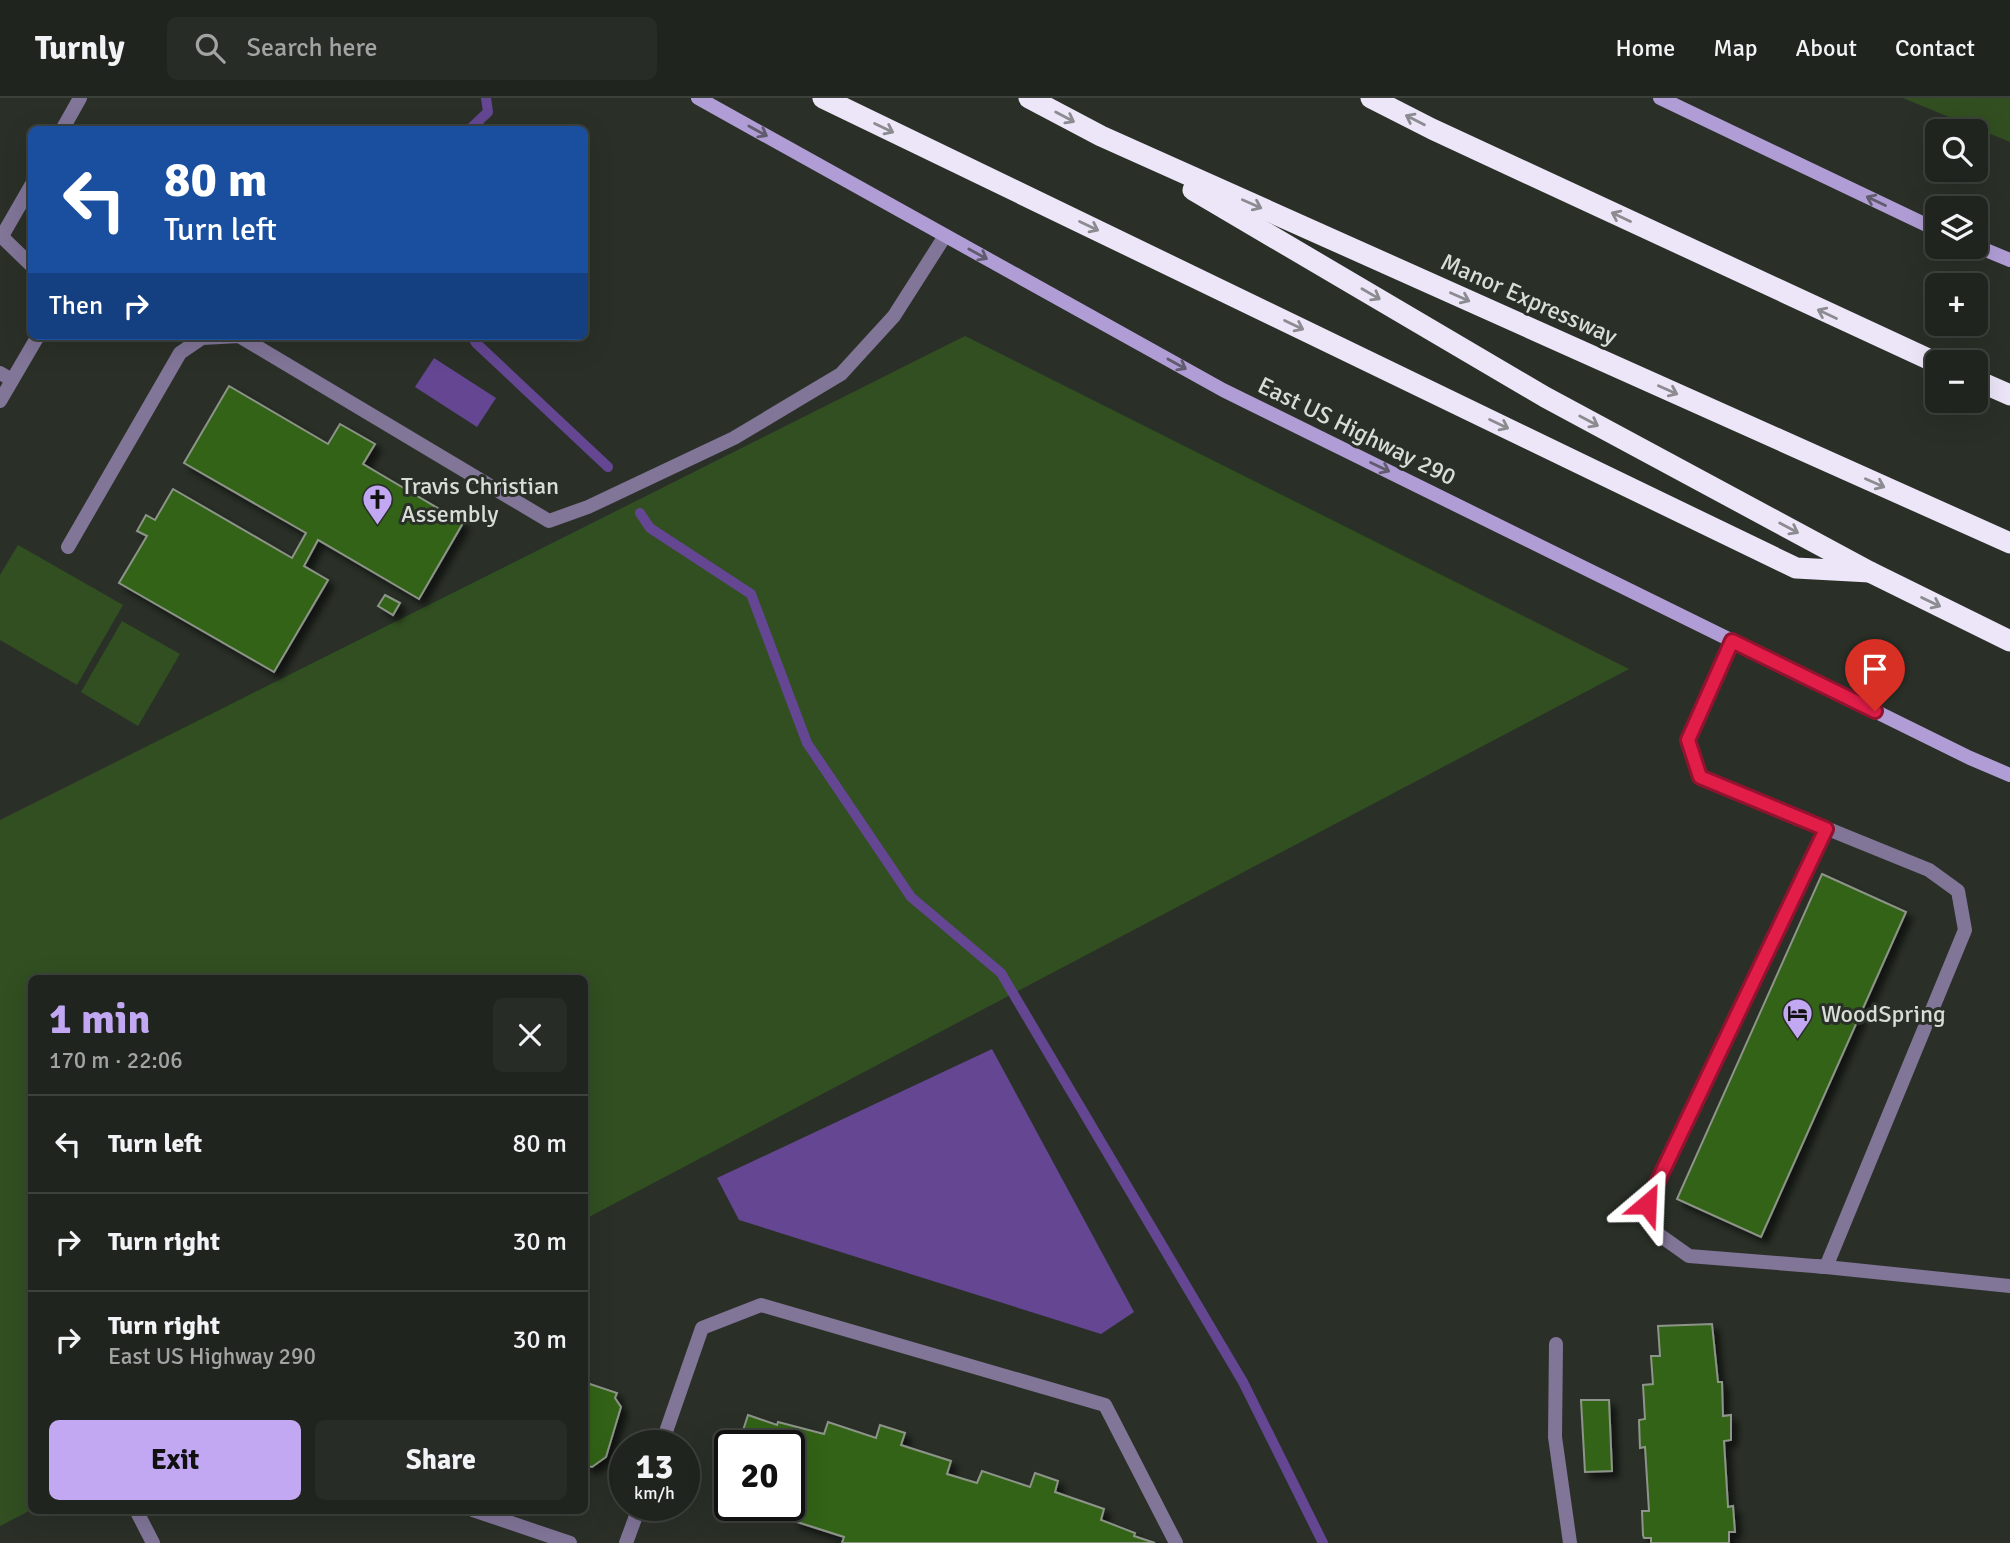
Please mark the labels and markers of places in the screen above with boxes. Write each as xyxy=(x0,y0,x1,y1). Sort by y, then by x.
place label: Travis Christian Assembly xyxy=(401,471,559,529)
church icon: Travis Christian Assembly xyxy=(361,483,395,527)
pin xyxy=(1845,639,1905,711)
hotel icon: WoodSpring xyxy=(1781,997,1815,1041)
place label: WoodSpring xyxy=(1821,999,1946,1029)

